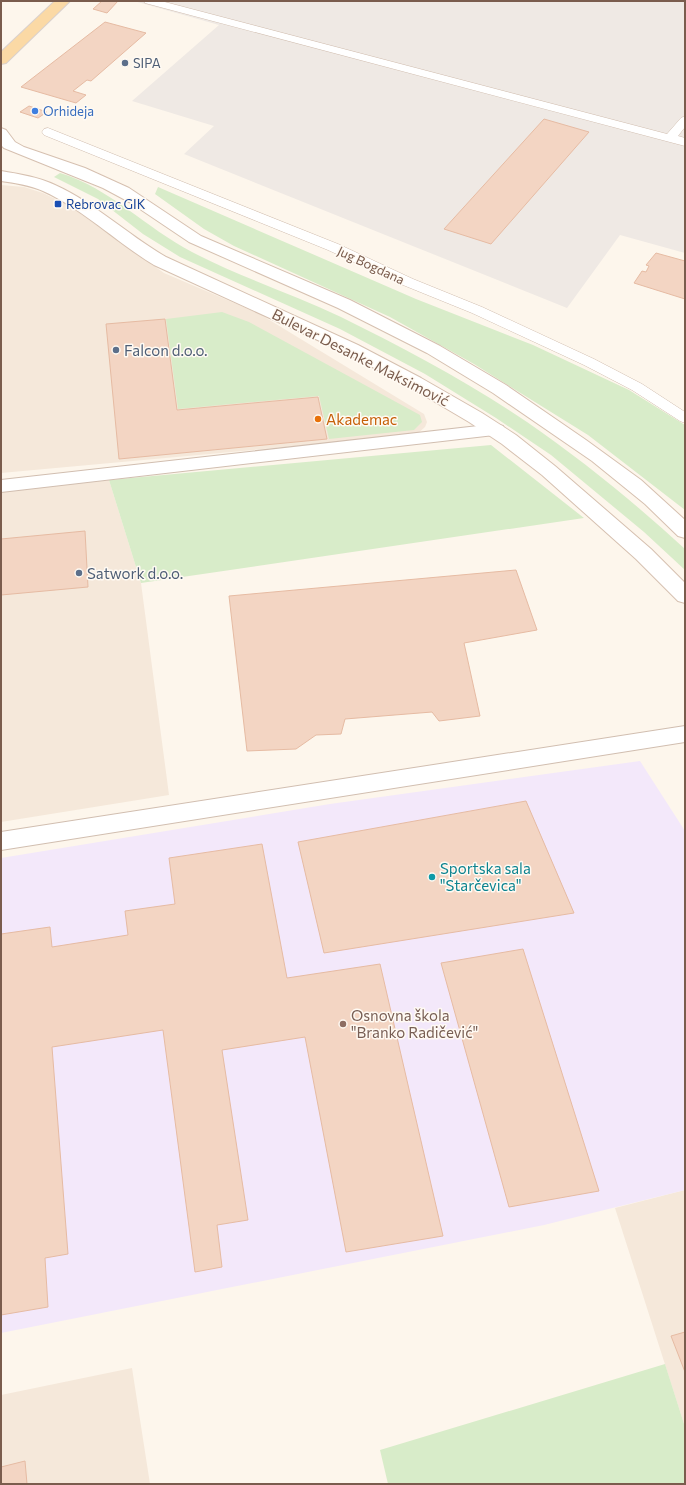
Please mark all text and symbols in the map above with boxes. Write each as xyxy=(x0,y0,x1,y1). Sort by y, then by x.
place label: SIPA xyxy=(133,55,161,71)
marker: SIPA xyxy=(120,58,130,68)
place label: Orhideja xyxy=(43,103,94,119)
marker: Orhideja xyxy=(30,106,40,116)
place label: Rebrovac GIK xyxy=(66,196,146,212)
marker: Rebrovac GIK xyxy=(53,199,63,209)
street label: Jug Bogdana xyxy=(335,242,407,288)
street label: Bulevar Desanke Maksimović xyxy=(269,304,453,410)
place label: Falcon d.o.o. xyxy=(124,341,208,359)
marker: Falcon d.o.o. xyxy=(111,345,121,355)
place label: Akademac xyxy=(326,410,397,428)
marker: Akademac xyxy=(313,414,323,424)
place label: Satwork d.o.o. xyxy=(87,564,183,582)
marker: Satwork d.o.o. xyxy=(74,568,84,578)
place label: Sportska sala "Starčevica" xyxy=(440,859,531,894)
marker: Sportska sala "Starčevica" xyxy=(427,872,437,882)
place label: Osnovna škola "Branko Radičević" xyxy=(351,1006,478,1041)
marker: Osnovna škola "Branko Radičević" xyxy=(338,1019,348,1029)

